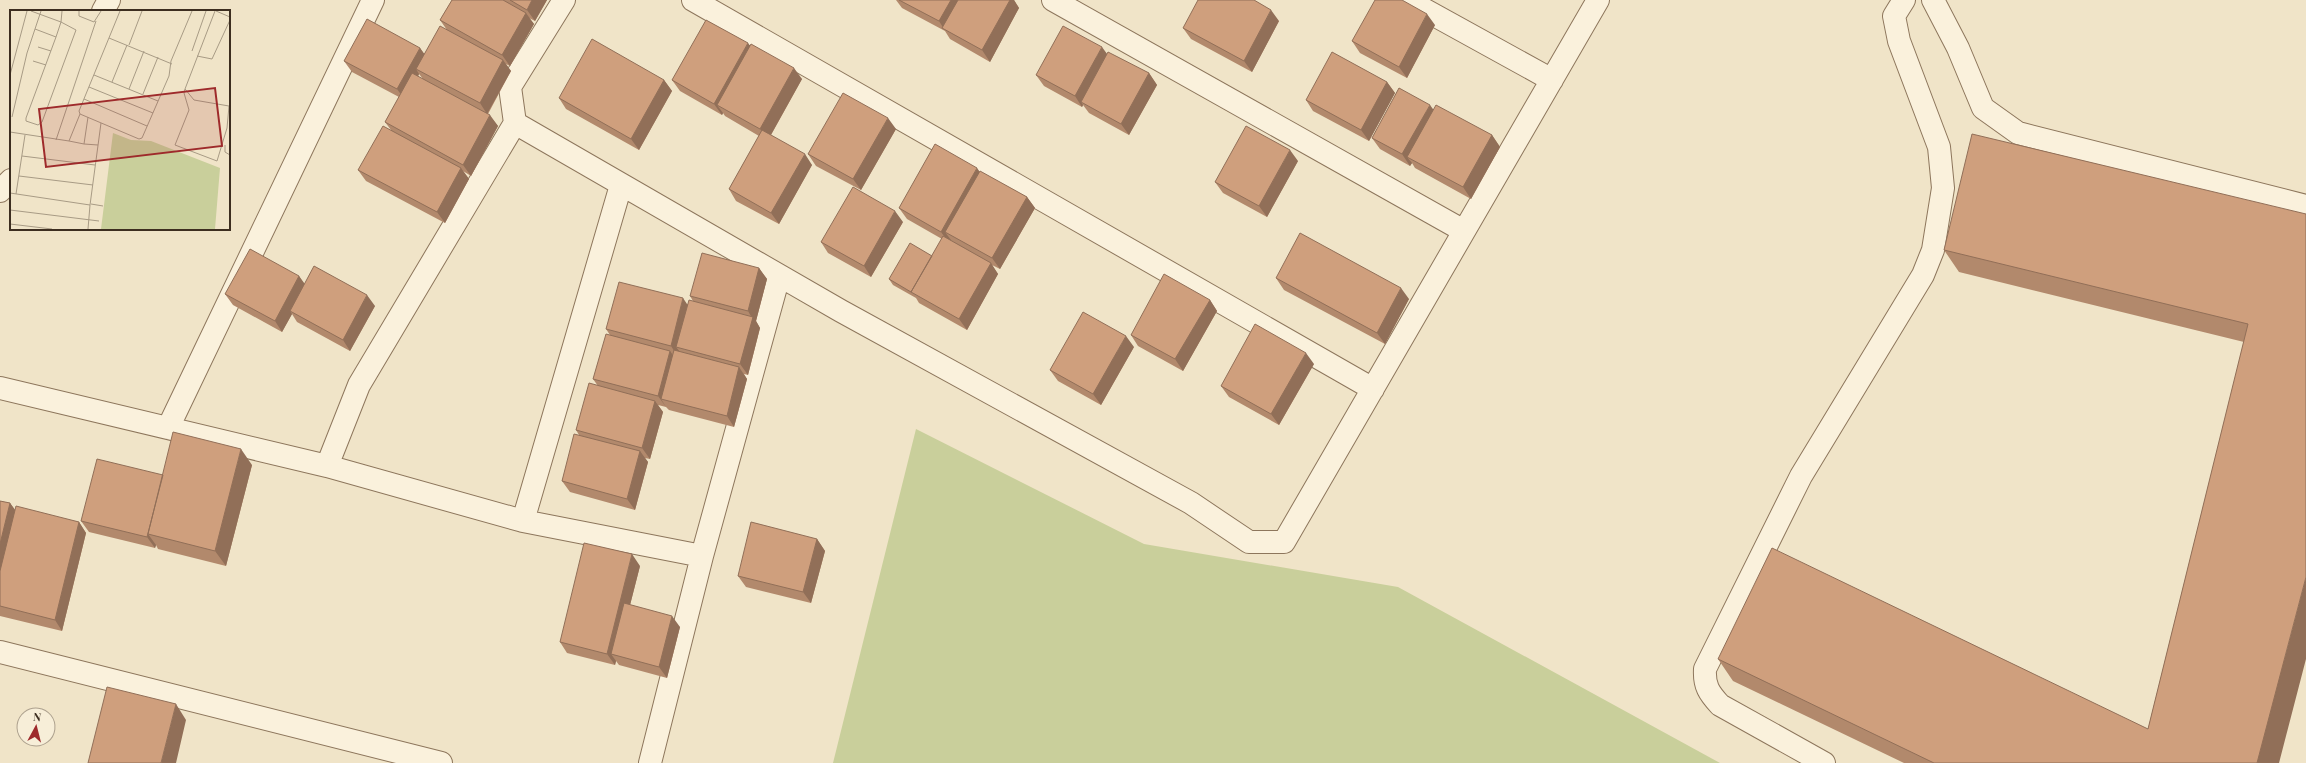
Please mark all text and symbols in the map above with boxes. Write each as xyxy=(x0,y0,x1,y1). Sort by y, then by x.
inset map xyxy=(10,10,230,230)
north arrow xyxy=(16,707,56,747)
text: N xyxy=(32,709,42,725)

